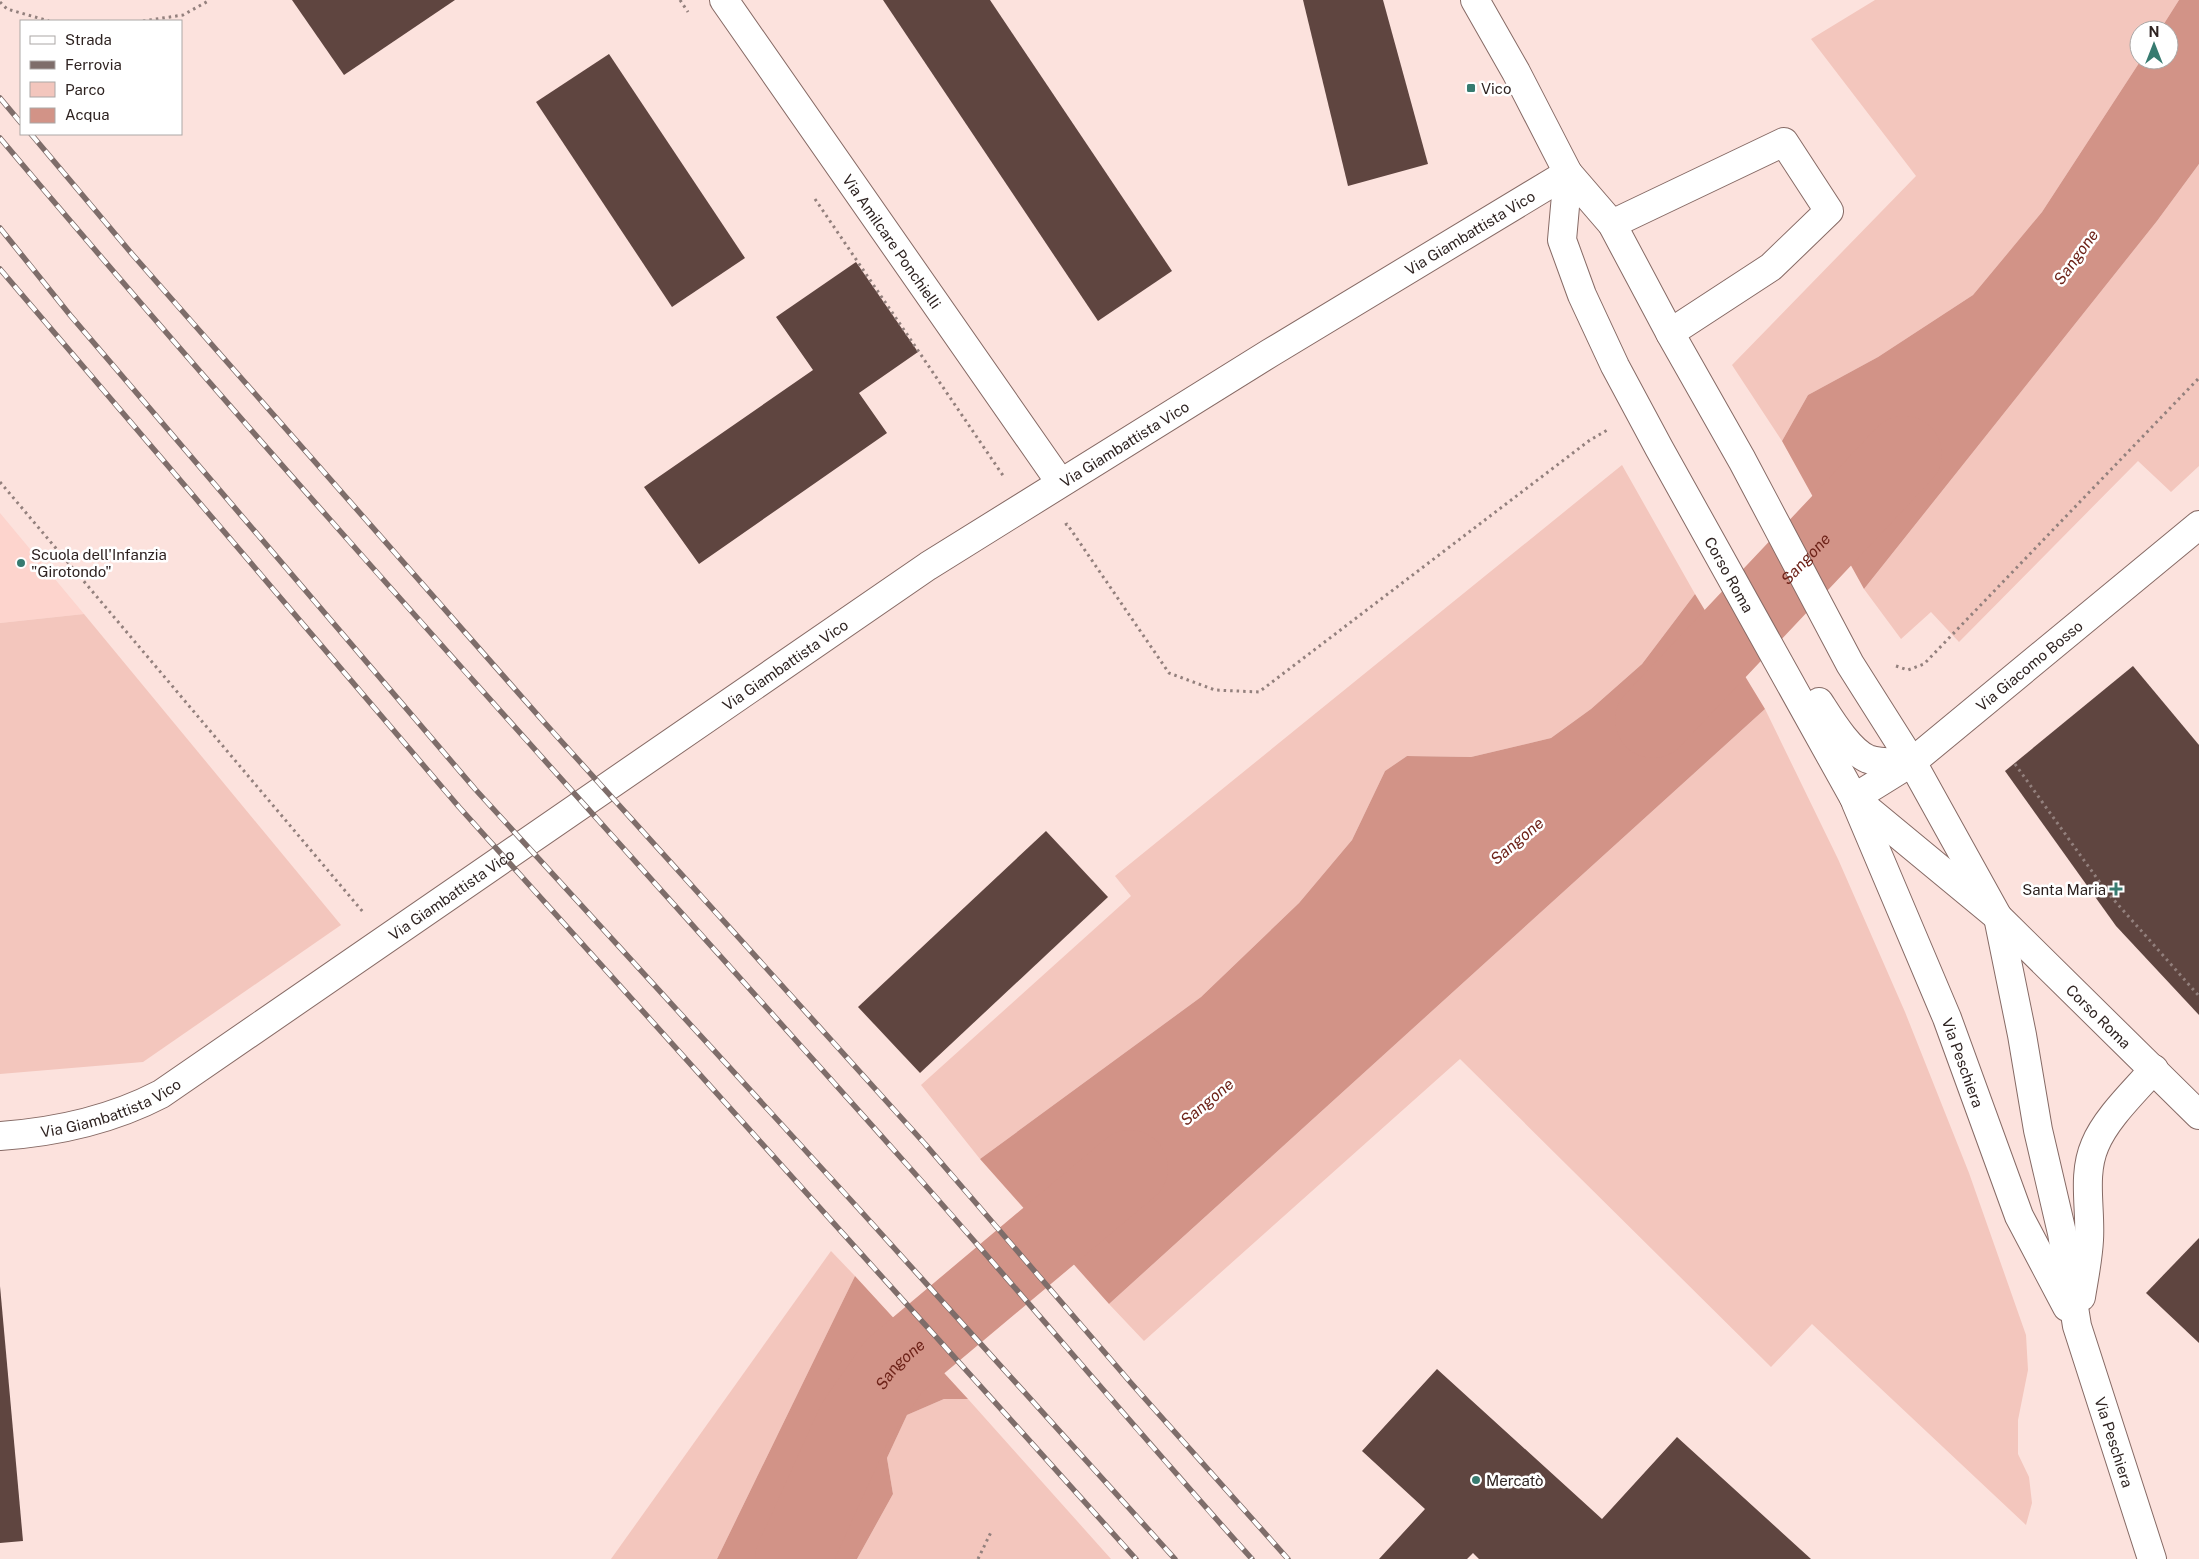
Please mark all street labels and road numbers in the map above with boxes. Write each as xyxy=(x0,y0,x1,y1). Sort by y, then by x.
street label: Via Amilcare Ponchielli xyxy=(840,171,945,312)
street label: Via Giambattista Vico xyxy=(1402,187,1538,278)
street label: Via Giambattista Vico xyxy=(1057,397,1192,490)
street label: Corso Roma xyxy=(1702,534,1757,615)
street label: Via Giambattista Vico xyxy=(719,615,851,714)
street label: Via Giacomo Bosso xyxy=(1972,617,2086,714)
street label: Via Giambattista Vico xyxy=(385,845,517,943)
street label: Corso Roma xyxy=(2063,981,2135,1052)
street label: Via Peschiera xyxy=(1939,1016,1987,1110)
street label: Via Giambattista Vico xyxy=(39,1075,184,1140)
street label: Via Peschiera xyxy=(2092,1395,2137,1489)

